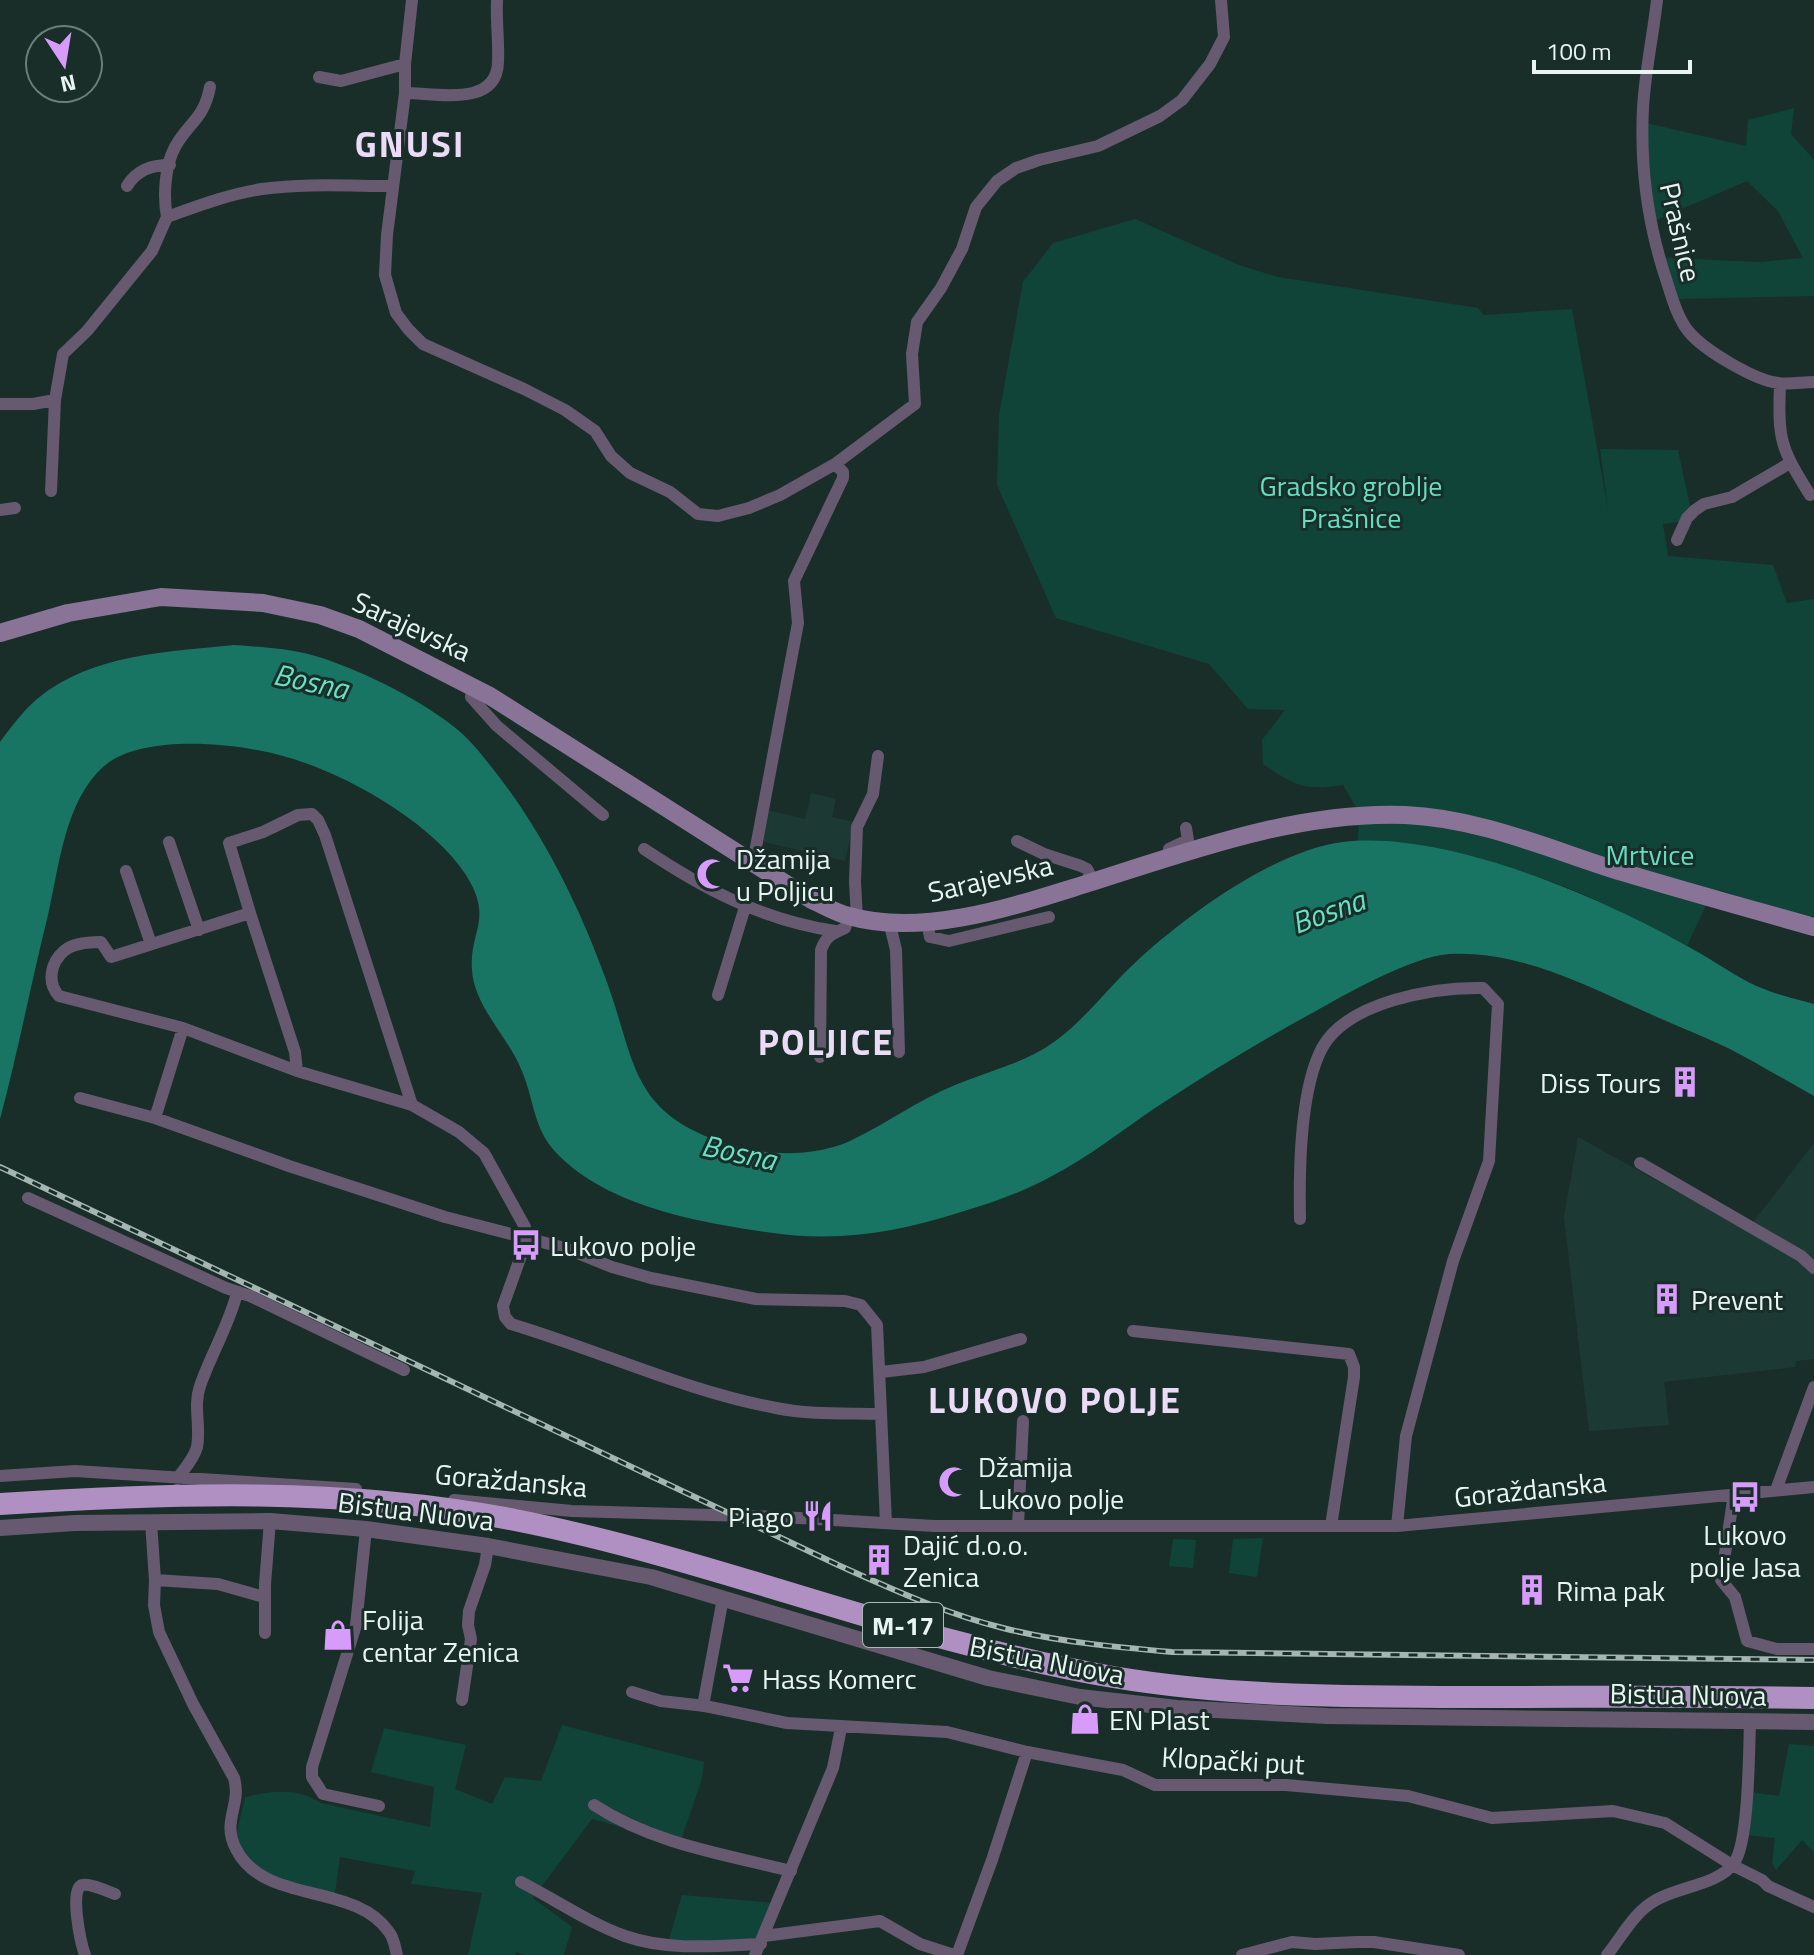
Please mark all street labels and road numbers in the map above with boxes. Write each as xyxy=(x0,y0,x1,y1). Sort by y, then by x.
street label: Prašnice xyxy=(1649,178,1713,286)
street label: Sarajevska xyxy=(346,580,478,672)
street label: Sarajevska xyxy=(923,843,1057,913)
street label: Goraždanska xyxy=(433,1452,589,1508)
street label: Goraždanska xyxy=(1452,1460,1608,1518)
street label: Bistua Nuova xyxy=(336,1480,496,1542)
road number: M-17 xyxy=(863,1603,943,1647)
street label: Bistua Nuova xyxy=(966,1624,1128,1696)
street label: Bistua Nuova xyxy=(1609,1671,1767,1717)
street label: Klopački put xyxy=(1160,1735,1306,1785)

